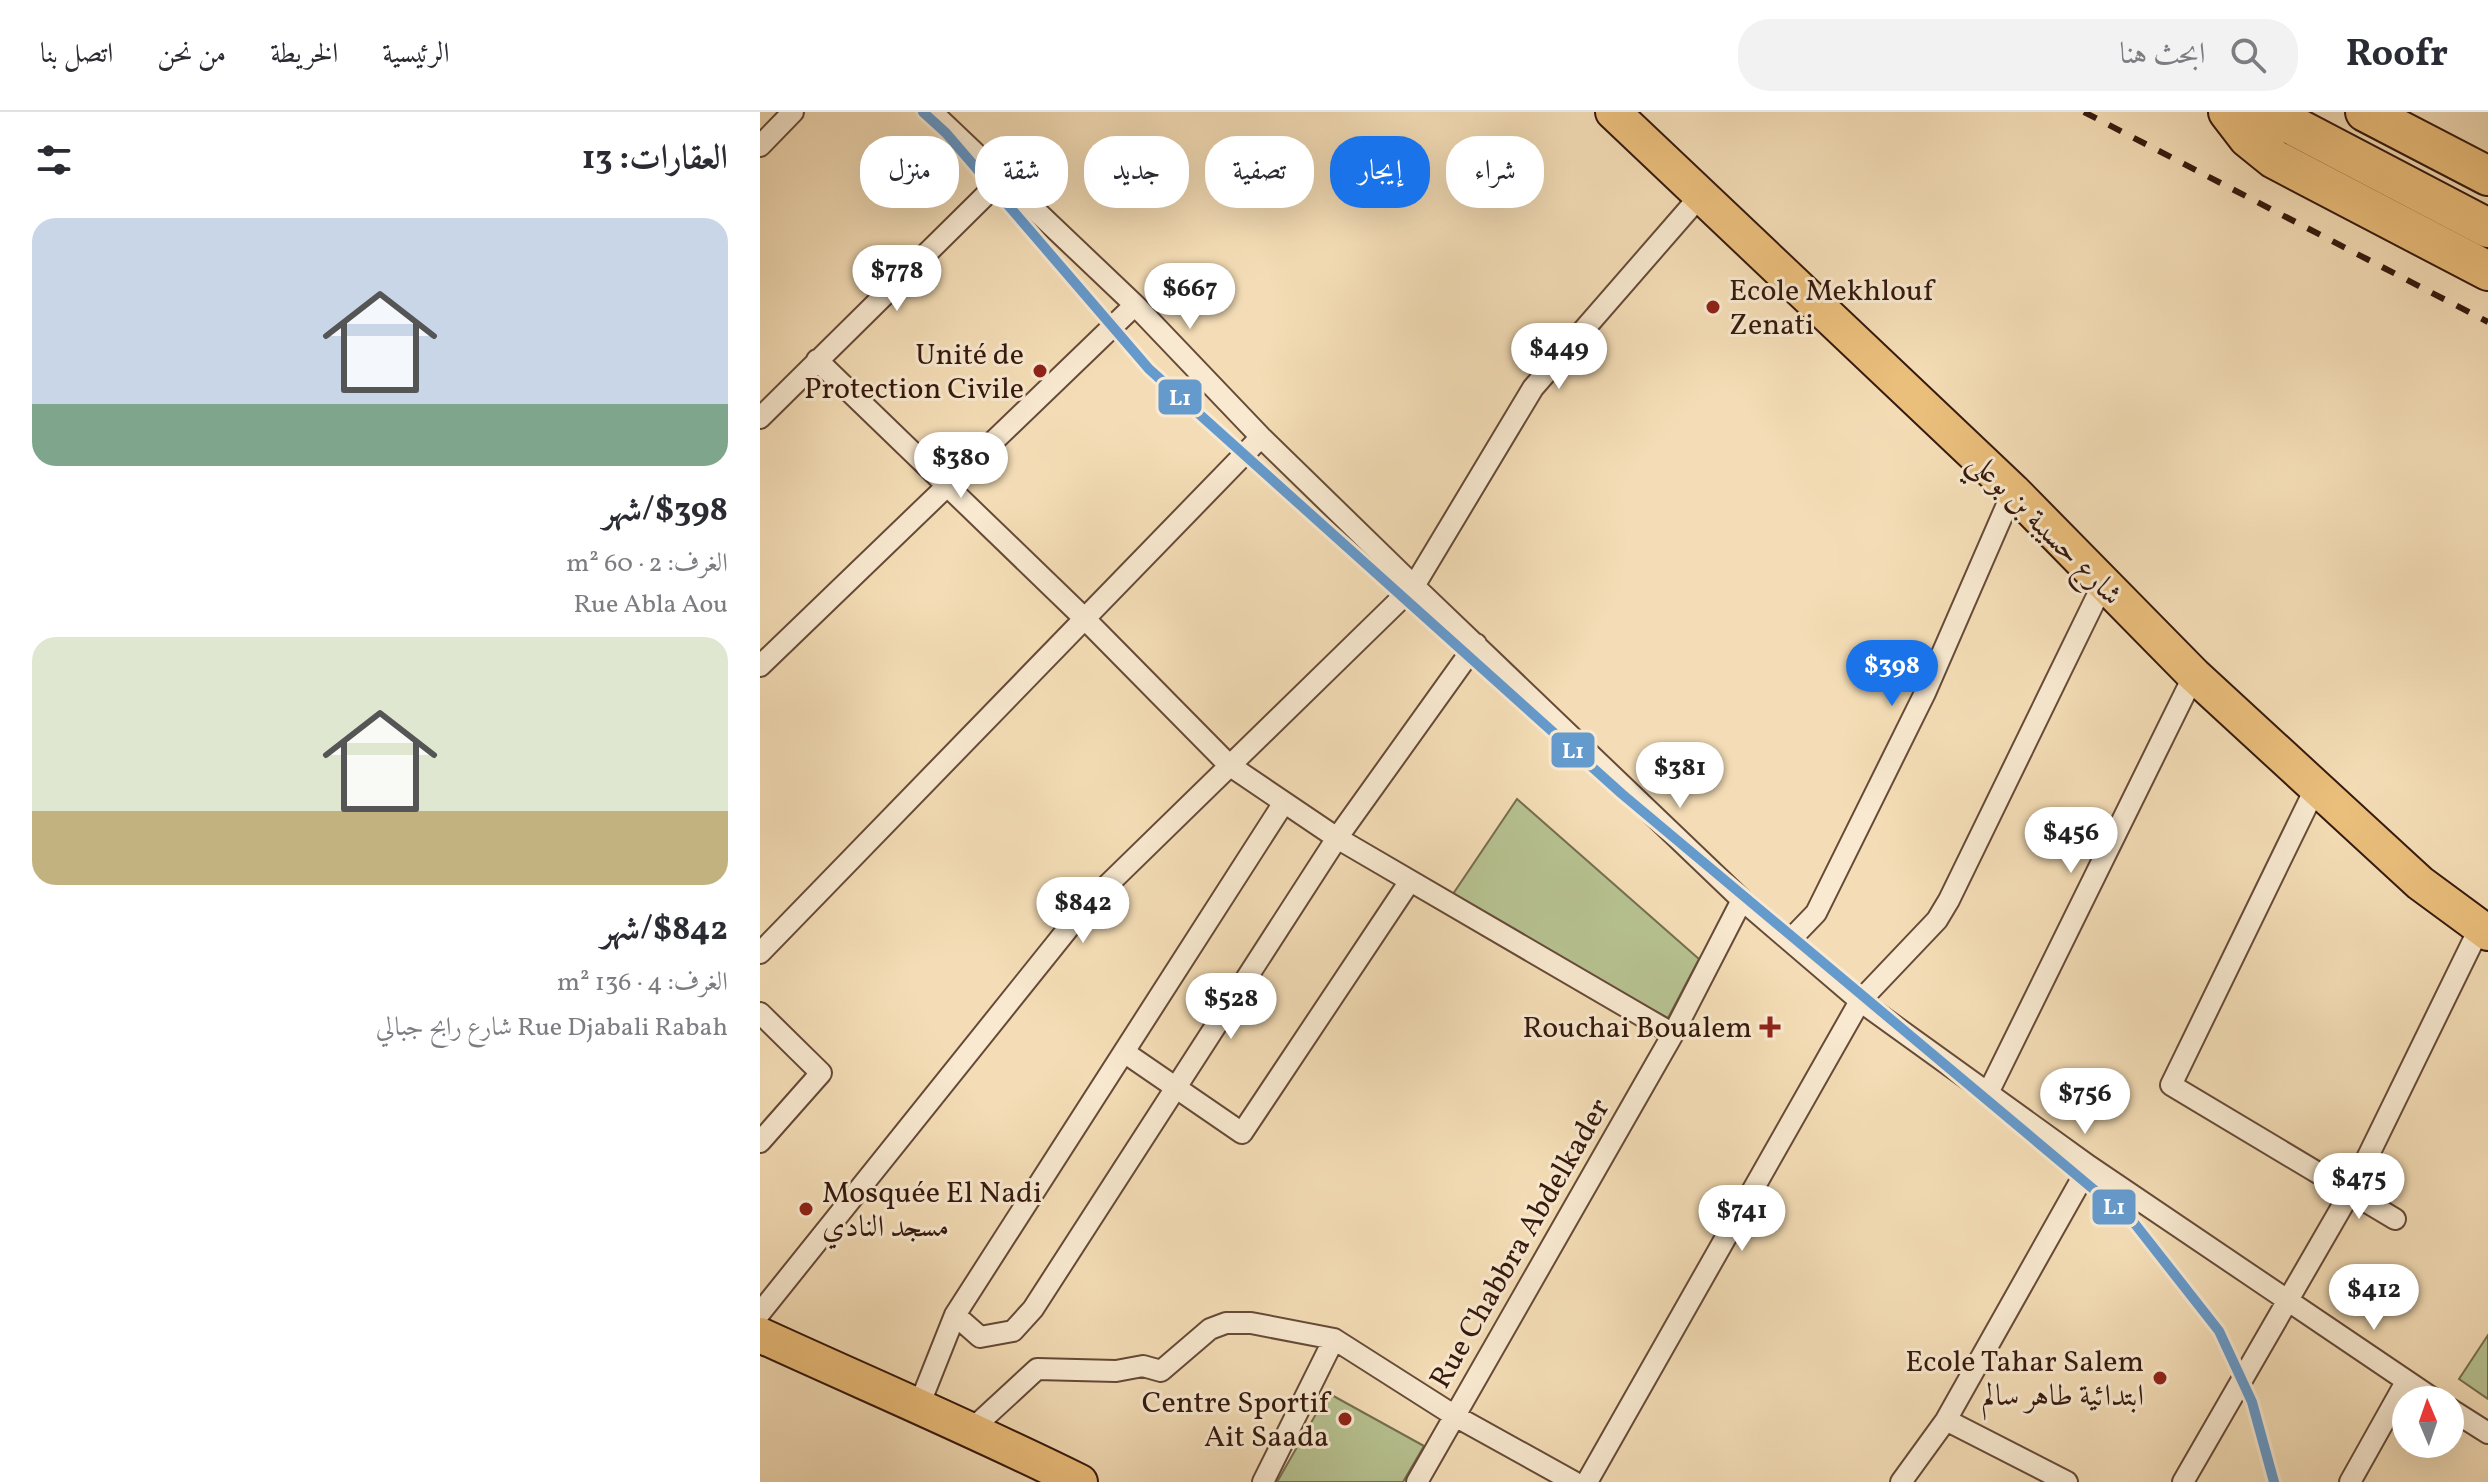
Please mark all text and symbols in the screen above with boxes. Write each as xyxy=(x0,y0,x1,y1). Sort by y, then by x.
search box xyxy=(1738,19,2298,91)
text: Roofr xyxy=(2346,29,2448,82)
icon: search xyxy=(2226,33,2270,77)
text: ابحث هنا xyxy=(2120,34,2206,76)
text: اتصل بنا xyxy=(40,35,113,74)
text: من نحن xyxy=(157,35,226,74)
text: الخريطة xyxy=(270,35,338,74)
text: الرئيسية xyxy=(382,35,450,74)
text: العقارات: 13 xyxy=(582,136,728,183)
chip: منزل xyxy=(860,136,959,208)
chip: شقة xyxy=(975,136,1068,208)
chip: جديد xyxy=(1084,136,1189,208)
chip: تصفية xyxy=(1205,136,1314,208)
chip: إيجار xyxy=(1330,136,1430,208)
chip: شراء xyxy=(1446,136,1544,208)
icon: filters xyxy=(32,138,76,182)
pin: $778 xyxy=(850,245,944,313)
text: $778 xyxy=(870,253,924,289)
pin: $667 xyxy=(1143,263,1237,331)
icon: home xyxy=(308,270,452,414)
text: $667 xyxy=(1162,271,1218,307)
place label: Ecole Mekhlouf Zenati xyxy=(1729,271,1936,347)
marker: Ecole Mekhlouf Zenati xyxy=(1704,298,1722,316)
pin: $449 xyxy=(1512,323,1606,391)
text: $449 xyxy=(1529,331,1589,367)
place label: Unité de Protection Civile xyxy=(804,335,1024,411)
marker: Unité de Protection Civile xyxy=(1031,362,1049,380)
line badge: L1 xyxy=(1157,378,1203,416)
text: L1 xyxy=(1169,384,1191,415)
pin: $380 xyxy=(914,432,1008,500)
text: $380 xyxy=(932,440,990,476)
street label: شارع حسيبة بن بوعلي xyxy=(1954,443,2131,620)
text: $398/شهر xyxy=(603,488,728,535)
text: الغرف: 2 · 60 m² xyxy=(566,546,728,582)
text: Rue Abla Aou xyxy=(574,587,728,623)
pin: $398 xyxy=(1845,640,1939,708)
text: $398 xyxy=(1864,648,1920,684)
icon: home xyxy=(308,689,452,833)
line badge: L1 xyxy=(1550,731,1596,769)
text: L1 xyxy=(1562,737,1584,768)
pin: $381 xyxy=(1633,742,1727,810)
text: $381 xyxy=(1654,750,1706,786)
pin: $456 xyxy=(2024,807,2118,875)
text: $456 xyxy=(2043,815,2099,851)
pin: $842 xyxy=(1036,877,1130,945)
text: $842 xyxy=(1054,885,1112,921)
text: $842/شهر xyxy=(601,907,728,954)
text: الغرف: 4 · 136 m² xyxy=(557,965,728,1001)
pin: $528 xyxy=(1184,973,1278,1041)
text: $528 xyxy=(1204,981,1258,1017)
place label: Rouchai Boualem xyxy=(1522,1008,1752,1050)
text: Rue Djabali Rabah شارع رابح جبالي xyxy=(376,1010,728,1046)
marker: Rouchai Boualem xyxy=(1759,1016,1781,1038)
pin: $756 xyxy=(2038,1068,2132,1136)
text: $756 xyxy=(2058,1076,2112,1112)
street label: Rue Chabbra Abdelkader xyxy=(1420,1091,1621,1397)
pin: $475 xyxy=(2312,1153,2406,1221)
text: $475 xyxy=(2332,1161,2386,1197)
place label: Mosquée El Nadi مسجد النادي xyxy=(822,1173,1042,1250)
pin: $741 xyxy=(1695,1185,1789,1253)
line badge: L1 xyxy=(2091,1188,2137,1226)
text: $741 xyxy=(1716,1193,1768,1229)
text: L1 xyxy=(2103,1193,2125,1224)
marker: Mosquée El Nadi مسجد النادي xyxy=(797,1200,815,1218)
pin: $412 xyxy=(2327,1264,2421,1332)
text: $412 xyxy=(2347,1272,2401,1308)
place label: Ecole Tahar Salem ابتدائية طاهر سالم xyxy=(1905,1342,2144,1421)
marker: Ecole Tahar Salem ابتدائية طاهر سالم xyxy=(2151,1369,2169,1387)
place label: Centre Sportif Ait Saada xyxy=(1142,1383,1332,1459)
north arrow xyxy=(2392,1386,2464,1458)
map controls xyxy=(2392,1386,2464,1458)
marker: Centre Sportif Ait Saada xyxy=(1336,1410,1354,1428)

